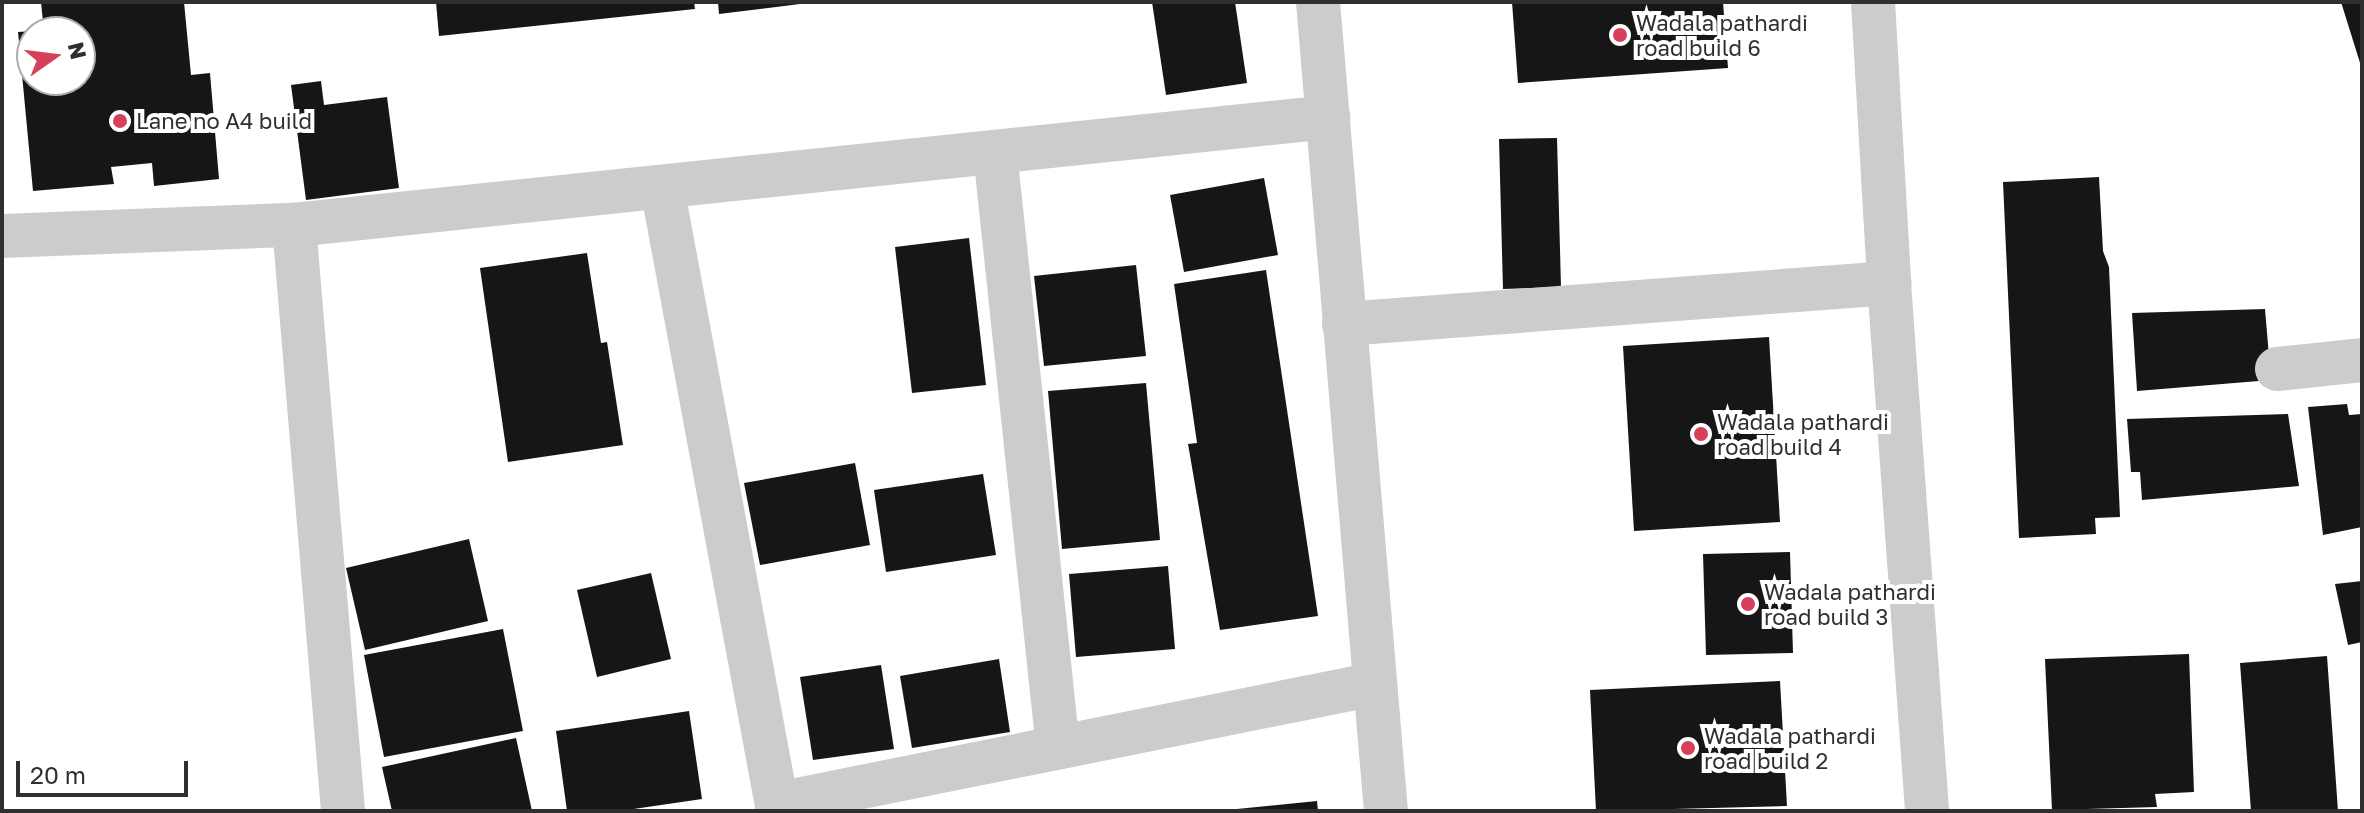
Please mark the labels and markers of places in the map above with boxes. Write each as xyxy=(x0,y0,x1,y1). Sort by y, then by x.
place label: Wadala pathardi road build 6 xyxy=(1636,9,1808,60)
marker: Wadala pathardi road build 6 xyxy=(1611,26,1629,44)
place label: Lane no A4 build xyxy=(136,108,312,134)
marker: Lane no A4 build xyxy=(111,112,129,130)
place label: Wadala pathardi road build 4 xyxy=(1717,408,1889,460)
marker: Wadala pathardi road build 4 xyxy=(1692,425,1710,443)
place label: Wadala pathardi road build 3 xyxy=(1764,578,1936,630)
marker: Wadala pathardi road build 3 xyxy=(1739,595,1757,613)
place label: Wadala pathardi road build 2 xyxy=(1704,722,1876,774)
marker: Wadala pathardi road build 2 xyxy=(1679,739,1697,757)

